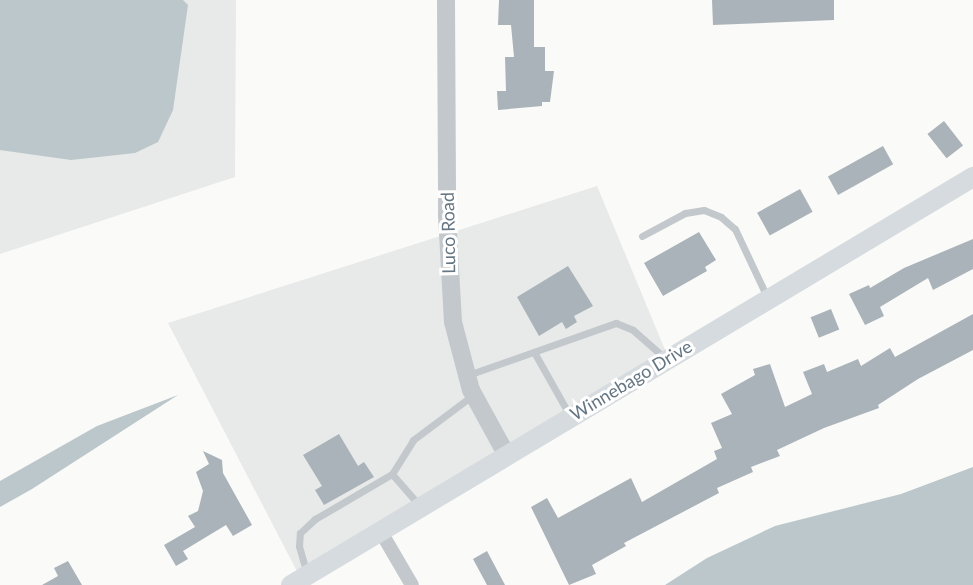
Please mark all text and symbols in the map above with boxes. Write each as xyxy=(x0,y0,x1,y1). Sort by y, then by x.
street label: Luco Road xyxy=(436,192,460,274)
street label: Winnebago Drive xyxy=(566,335,696,425)

